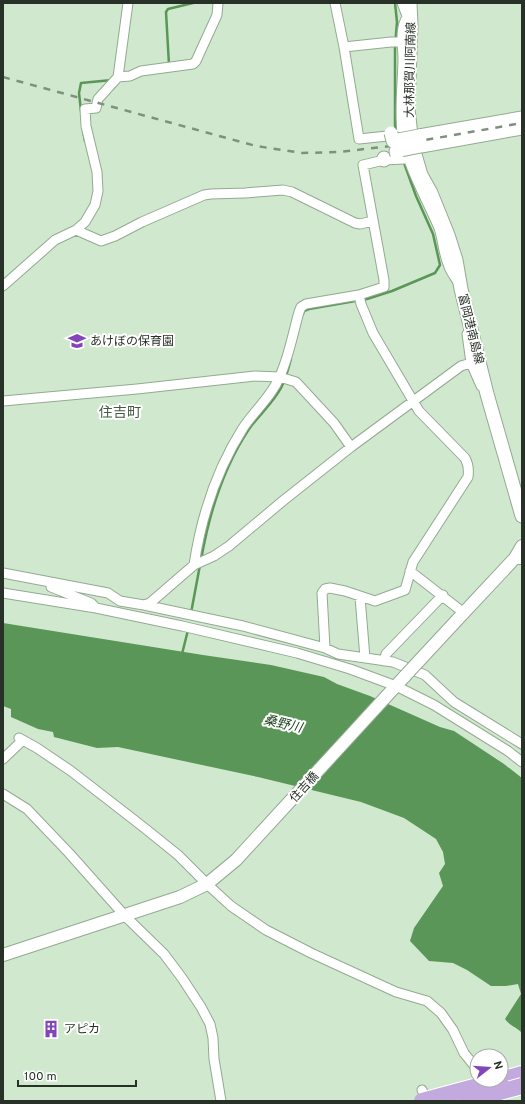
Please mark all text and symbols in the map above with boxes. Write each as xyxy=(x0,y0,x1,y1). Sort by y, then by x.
street label: 大林那賀川阿南線 xyxy=(402,22,420,118)
street label: 富岡港南島線 xyxy=(454,292,487,366)
school or university icon: あけぼの保育園 xyxy=(67,331,87,351)
place label: あけぼの保育園 xyxy=(90,334,174,350)
district label: 住吉町 xyxy=(99,405,141,422)
water label: 桑野川 xyxy=(262,713,305,738)
street label: 住吉橋 xyxy=(287,769,323,806)
building icon: アピカ xyxy=(41,1019,61,1039)
place label: アピカ xyxy=(64,1022,100,1038)
north arrow xyxy=(469,1048,509,1088)
text: N xyxy=(490,1060,505,1071)
scale bar xyxy=(18,1062,136,1088)
text: 100 m xyxy=(24,1069,57,1085)

